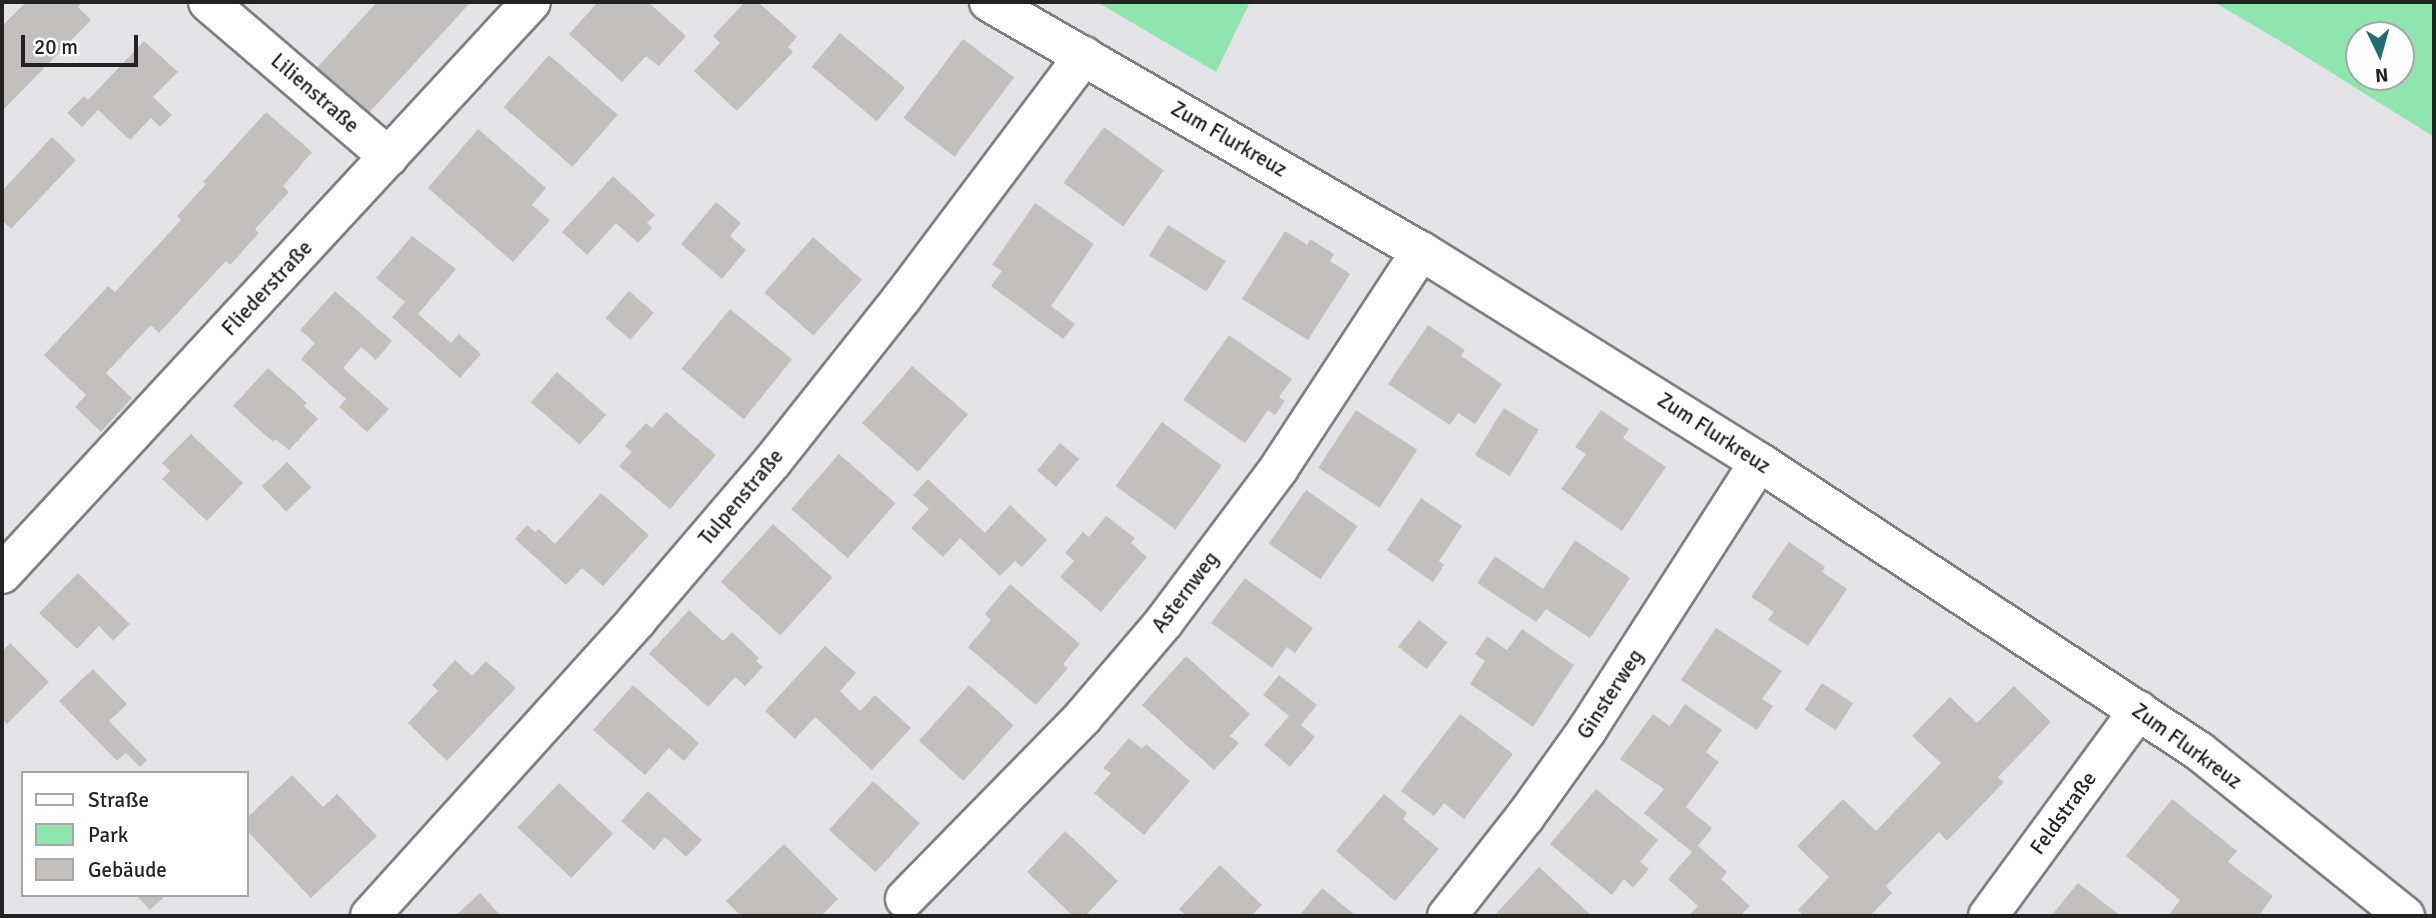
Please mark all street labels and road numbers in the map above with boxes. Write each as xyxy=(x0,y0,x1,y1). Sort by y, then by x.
street label: Lilienstraße xyxy=(266,48,364,138)
street label: Zum Flurkreuz xyxy=(1167,96,1291,182)
street label: Fliederstraße xyxy=(217,235,317,341)
street label: Zum Flurkreuz xyxy=(1653,387,1775,479)
street label: Tulpenstraße xyxy=(693,444,789,550)
street label: Asternweg xyxy=(1146,546,1224,638)
street label: Ginsterweg xyxy=(1572,644,1648,744)
street label: Zum Flurkreuz xyxy=(2127,698,2247,794)
street label: Feldstraße xyxy=(2024,767,2102,859)

